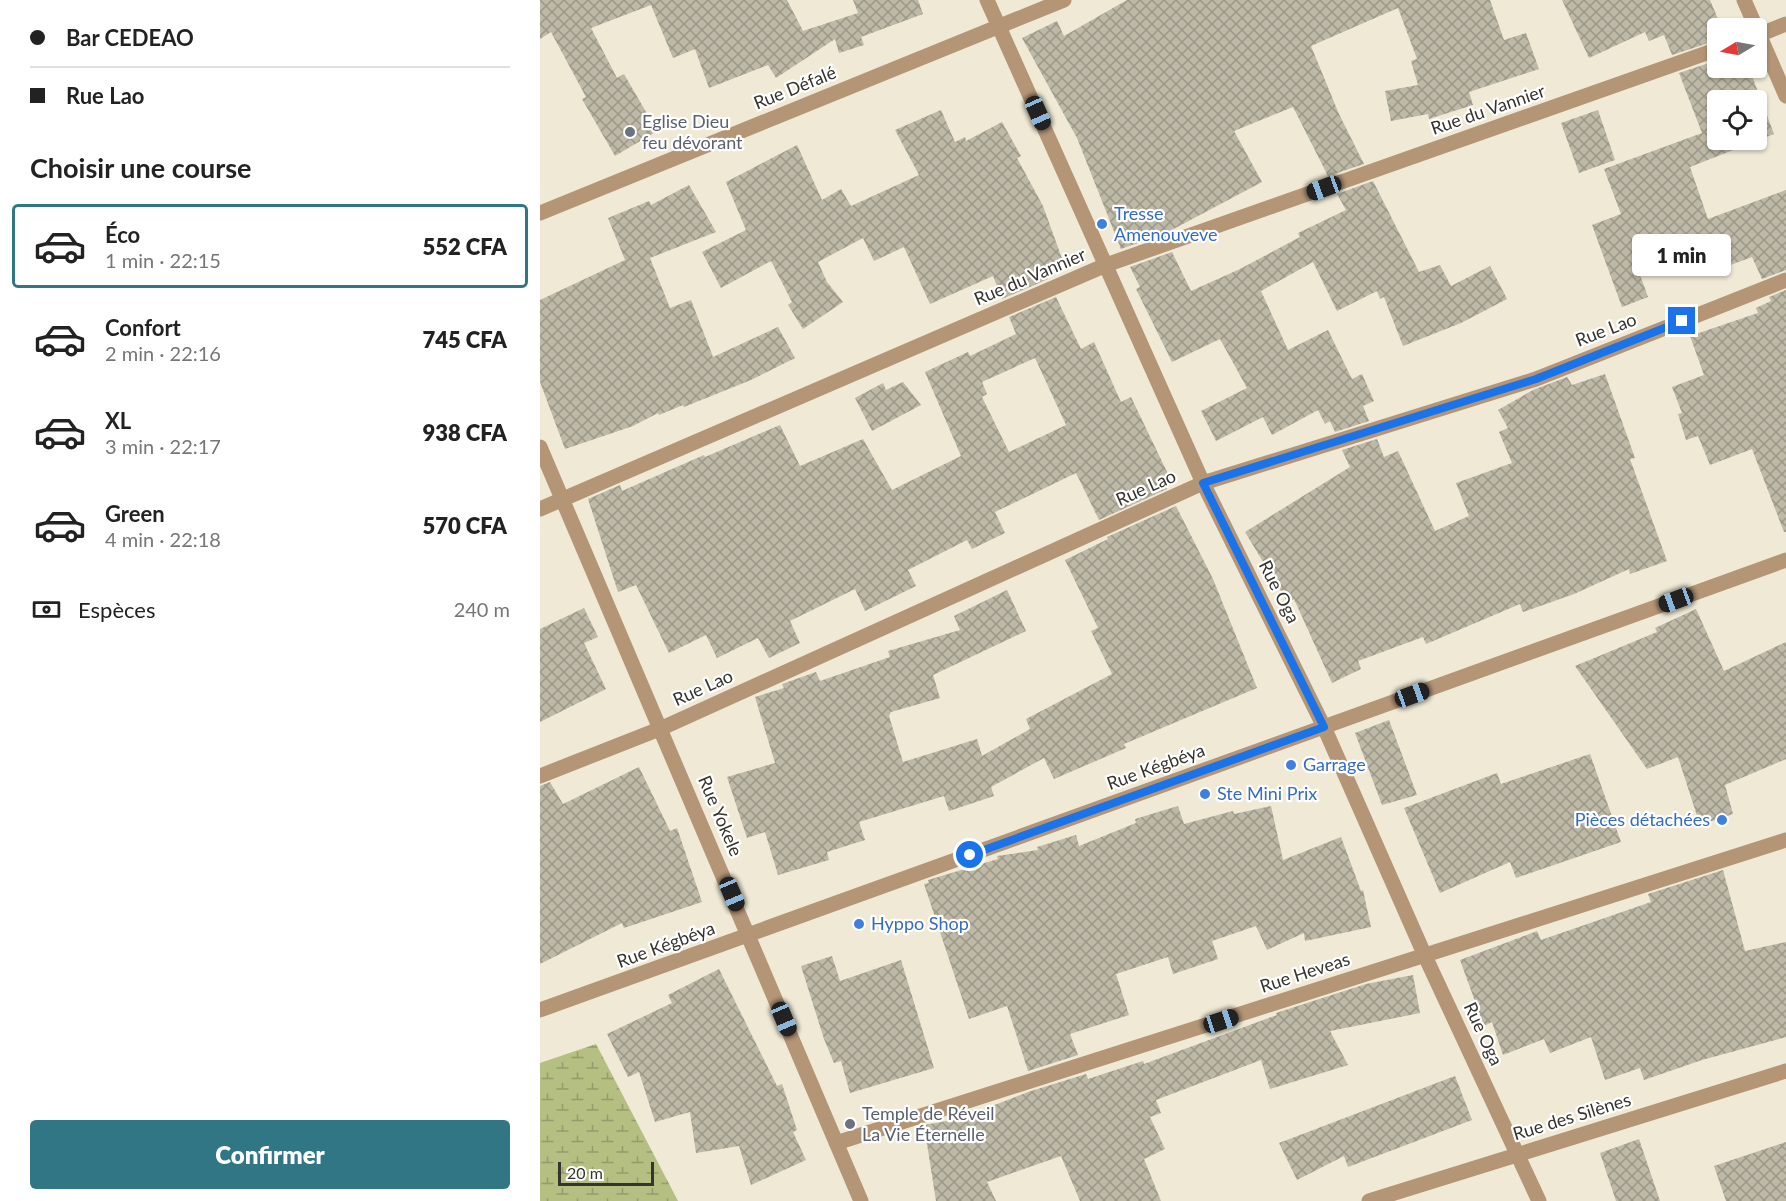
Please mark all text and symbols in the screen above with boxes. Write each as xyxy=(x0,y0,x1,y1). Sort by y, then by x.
north arrow xyxy=(1707,18,1767,78)
map controls xyxy=(1707,18,1767,150)
text: Bar CEDEAO xyxy=(66,24,194,51)
street label: Rue Défalé xyxy=(750,61,839,114)
street label: Rue du Vannier xyxy=(1428,79,1548,139)
text: Rue Lao xyxy=(66,82,144,109)
button: locate xyxy=(1707,90,1767,150)
car xyxy=(1022,93,1054,133)
place label: Eglise Dieu feu dévorant xyxy=(642,110,743,153)
marker: Eglise Dieu feu dévorant xyxy=(623,125,637,139)
text: Choisir une course xyxy=(30,151,252,184)
car xyxy=(1304,173,1344,203)
place label: Tresse Amenouveve xyxy=(1114,202,1218,245)
marker: Tresse Amenouveve xyxy=(1095,217,1109,231)
icon: car xyxy=(33,219,87,273)
text: Éco xyxy=(105,221,140,248)
text: 552 CFA xyxy=(422,233,507,260)
callout: 1 min xyxy=(1632,234,1732,276)
street label: Rue du Vannier xyxy=(970,242,1089,310)
text: 1 min xyxy=(1657,243,1706,267)
text: 1 min · 22:15 xyxy=(105,248,221,272)
street label: Rue Lao xyxy=(1572,307,1639,351)
route end xyxy=(1668,307,1695,334)
icon: car xyxy=(33,312,87,366)
text: Confort xyxy=(105,314,181,341)
text: 745 CFA xyxy=(422,326,507,353)
text: 2 min · 22:16 xyxy=(105,341,221,365)
icon: car xyxy=(33,405,87,459)
text: XL xyxy=(105,407,131,434)
text: 938 CFA xyxy=(422,419,507,446)
text: 3 min · 22:17 xyxy=(105,434,221,458)
street label: Rue Lao xyxy=(1112,464,1179,510)
icon: car xyxy=(33,498,87,552)
text: Green xyxy=(105,500,165,527)
text: 570 CFA xyxy=(422,512,507,539)
text: 4 min · 22:18 xyxy=(105,527,221,551)
street label: Rue Oga xyxy=(1255,556,1305,627)
car xyxy=(1656,585,1696,615)
icon: cash xyxy=(30,593,63,626)
text: Espèces xyxy=(78,596,155,623)
text: 240 m xyxy=(454,597,510,621)
street label: Rue Lao xyxy=(669,664,736,710)
car xyxy=(1392,680,1432,710)
street label: Rue Kégbéya xyxy=(1104,738,1208,794)
place label: Garrage xyxy=(1303,753,1366,775)
marker: Garrage xyxy=(1284,758,1298,772)
street label: Rue Yokele xyxy=(694,772,748,859)
place label: Ste Mini Prix xyxy=(1217,782,1317,804)
marker: Ste Mini Prix xyxy=(1198,787,1212,801)
place label: Pièces détachées xyxy=(1575,808,1710,830)
marker: Pièces détachées xyxy=(1715,813,1729,827)
route start xyxy=(956,841,983,868)
car xyxy=(717,874,747,914)
place label: Hyppo Shop xyxy=(871,912,969,934)
street label: Rue Kégbéya xyxy=(614,916,718,972)
marker: Hyppo Shop xyxy=(852,917,866,931)
street label: Rue Heveas xyxy=(1257,947,1353,997)
street label: Rue Oga xyxy=(1460,998,1508,1069)
car xyxy=(769,999,799,1039)
car xyxy=(1201,1007,1241,1035)
street label: Rue des Silènes xyxy=(1510,1088,1634,1144)
place label: Temple de Réveil La Vie Éternelle xyxy=(862,1102,995,1145)
marker: Temple de Réveil La Vie Éternelle xyxy=(843,1117,857,1131)
button: Confirmer xyxy=(30,1120,510,1189)
scale bar xyxy=(558,1159,654,1186)
text: 20 m xyxy=(567,1163,603,1182)

